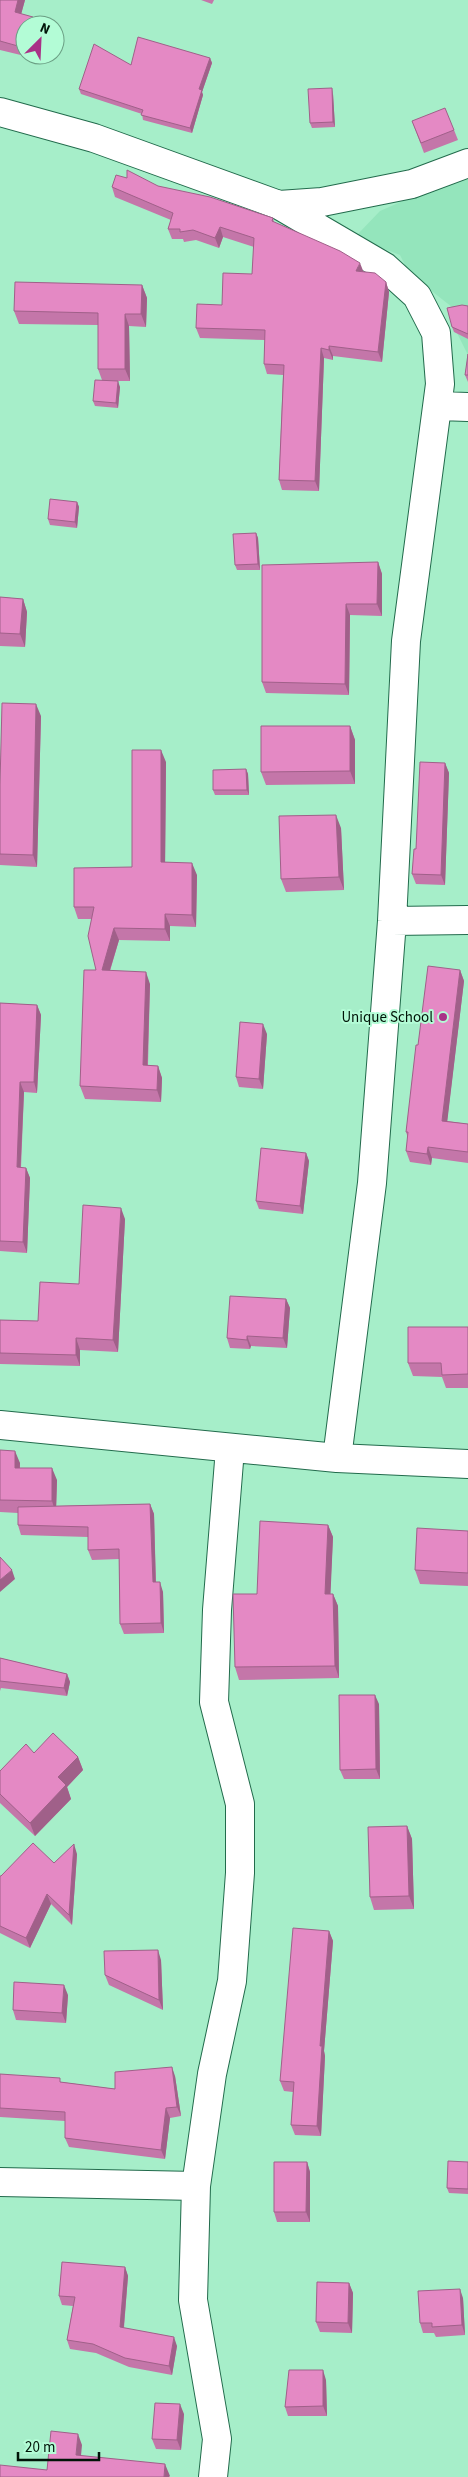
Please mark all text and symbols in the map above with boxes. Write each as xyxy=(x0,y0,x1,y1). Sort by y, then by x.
north arrow xyxy=(15,15,65,65)
text: N xyxy=(37,18,53,40)
place label: Unique School xyxy=(341,1007,433,1028)
marker: Unique School xyxy=(437,1011,449,1023)
scale bar xyxy=(18,2430,99,2462)
text: 20 m xyxy=(25,2437,55,2458)

